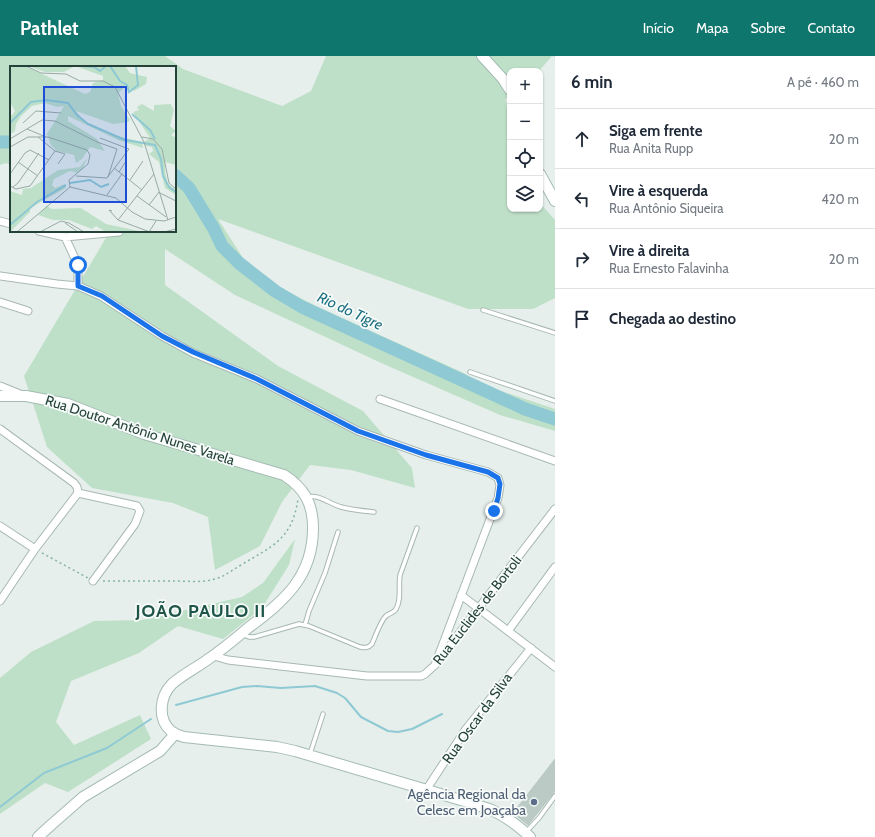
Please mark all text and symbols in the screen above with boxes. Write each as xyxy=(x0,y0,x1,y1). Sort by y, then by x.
text: Pathlet xyxy=(20,17,79,40)
text: Início xyxy=(643,19,674,37)
text: Mapa xyxy=(696,19,728,37)
text: Sobre xyxy=(750,19,785,37)
text: Contato xyxy=(807,19,855,37)
inset map xyxy=(10,66,176,232)
map controls xyxy=(507,68,543,212)
button: + xyxy=(507,68,543,104)
text: 6 min xyxy=(571,72,613,92)
text: A pé · 460 m xyxy=(787,74,859,90)
button: − xyxy=(507,104,543,140)
text: Siga em frente xyxy=(609,122,702,140)
icon: ahead xyxy=(571,128,593,150)
text: 20 m xyxy=(829,131,859,147)
button: locate xyxy=(507,140,543,176)
text: Rua Anita Rupp xyxy=(609,140,693,156)
button: layers xyxy=(507,176,543,212)
text: Vire à esquerda xyxy=(609,182,708,200)
icon: left xyxy=(571,188,593,210)
text: 420 m xyxy=(821,191,859,207)
text: Rua Antônio Siqueira xyxy=(609,200,723,216)
text: Vire à direita xyxy=(609,242,690,260)
icon: right xyxy=(571,248,593,270)
text: 20 m xyxy=(829,251,859,267)
route start xyxy=(69,256,87,274)
text: Rua Ernesto Falavinha xyxy=(609,260,729,276)
water label: Rio do Tigre xyxy=(314,288,386,334)
icon: arrive xyxy=(571,308,593,330)
text: Chegada ao destino xyxy=(609,310,736,328)
street label: Rua Doutor Antônio Nunes Varela xyxy=(43,391,237,469)
route end xyxy=(485,502,503,520)
street label: Rua Euclides de Bortoli xyxy=(429,552,525,668)
district label: JOÃO PAULO II xyxy=(135,600,266,622)
street label: Rua Oscar da Silva xyxy=(438,669,516,767)
place label: Agência Regional da Celesc em Joaçaba xyxy=(408,785,526,819)
marker: Agência Regional da Celesc em Joaçaba xyxy=(529,797,539,807)

